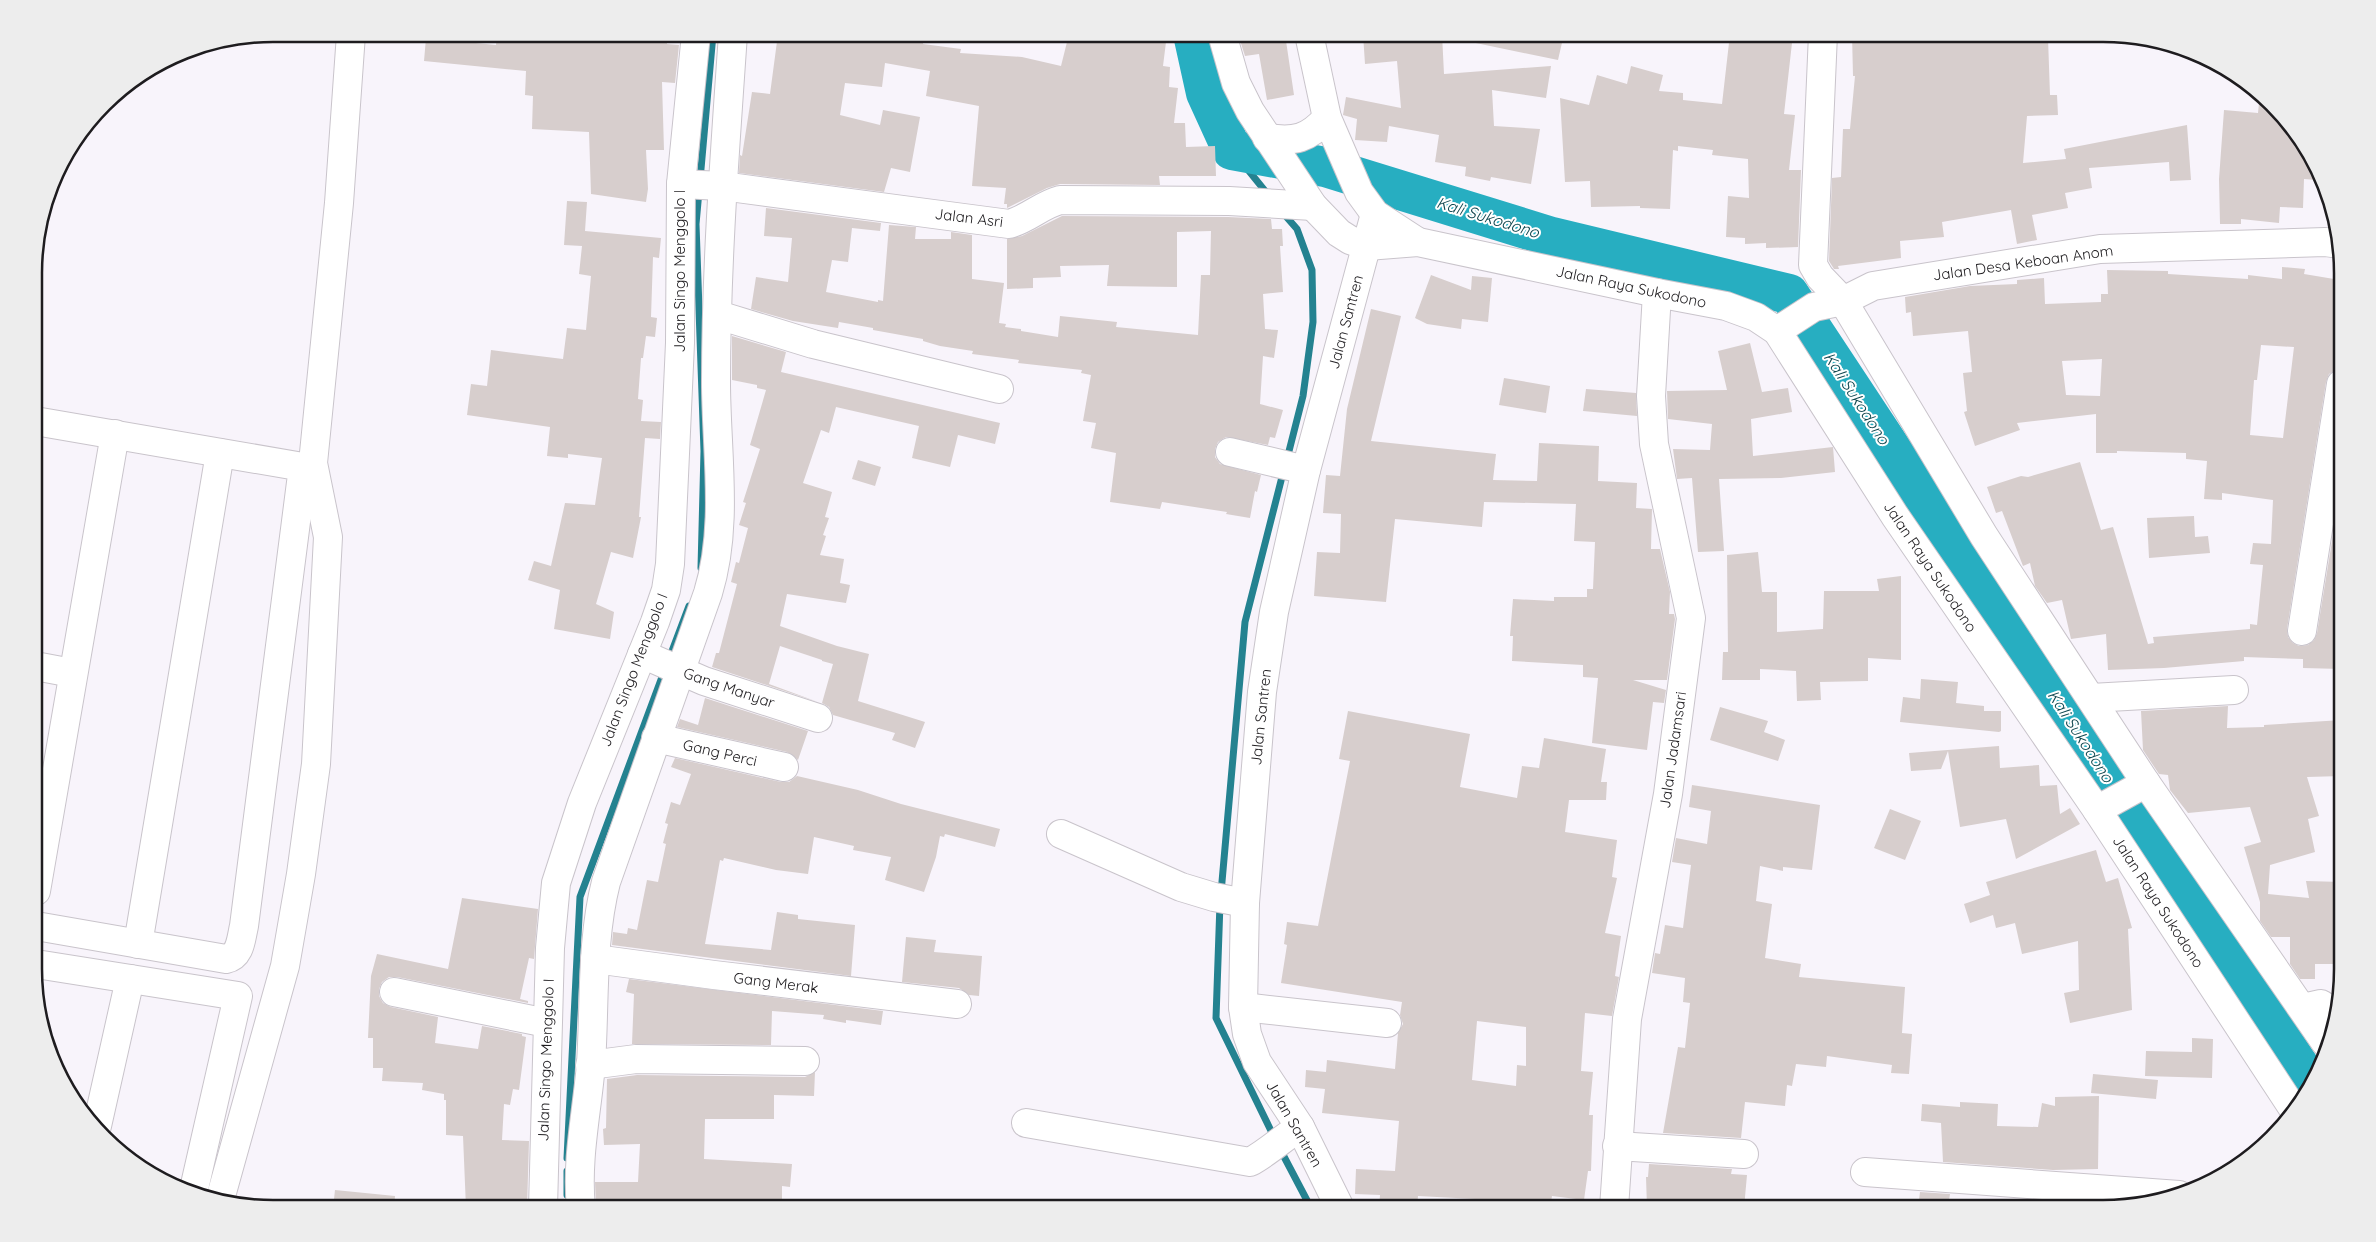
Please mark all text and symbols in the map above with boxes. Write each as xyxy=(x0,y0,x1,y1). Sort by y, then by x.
street label: Jalan Singo Menggolo I xyxy=(670,190,689,352)
water label: Kali Sukodono xyxy=(1434,192,1543,242)
street label: Jalan Asri xyxy=(934,204,1004,231)
street label: Jalan Desa Keboan Anom xyxy=(1931,240,2114,285)
street label: Jalan Raya Sukodono xyxy=(1554,261,1708,312)
street label: Jalan Santren xyxy=(1324,273,1367,371)
water label: Kali Sukodono xyxy=(1820,348,1895,449)
street label: Jalan Raya Sukodono xyxy=(1880,498,1981,636)
street label: Jalan Singo Menggolo I xyxy=(596,590,672,749)
street label: Gang Manyar xyxy=(681,663,778,712)
street label: Jalan Santren xyxy=(1246,668,1275,766)
water label: Kali Sukodono xyxy=(2044,686,2119,787)
street label: Jalan Jadamsari xyxy=(1655,690,1690,810)
street label: Gang Perci xyxy=(681,735,759,770)
street label: Jalan Raya Sukodono xyxy=(2109,832,2208,971)
street label: Gang Merak xyxy=(732,968,820,997)
street label: Jalan Singo Menggolo I xyxy=(533,978,558,1142)
street label: Jalan Santren xyxy=(1262,1077,1327,1170)

